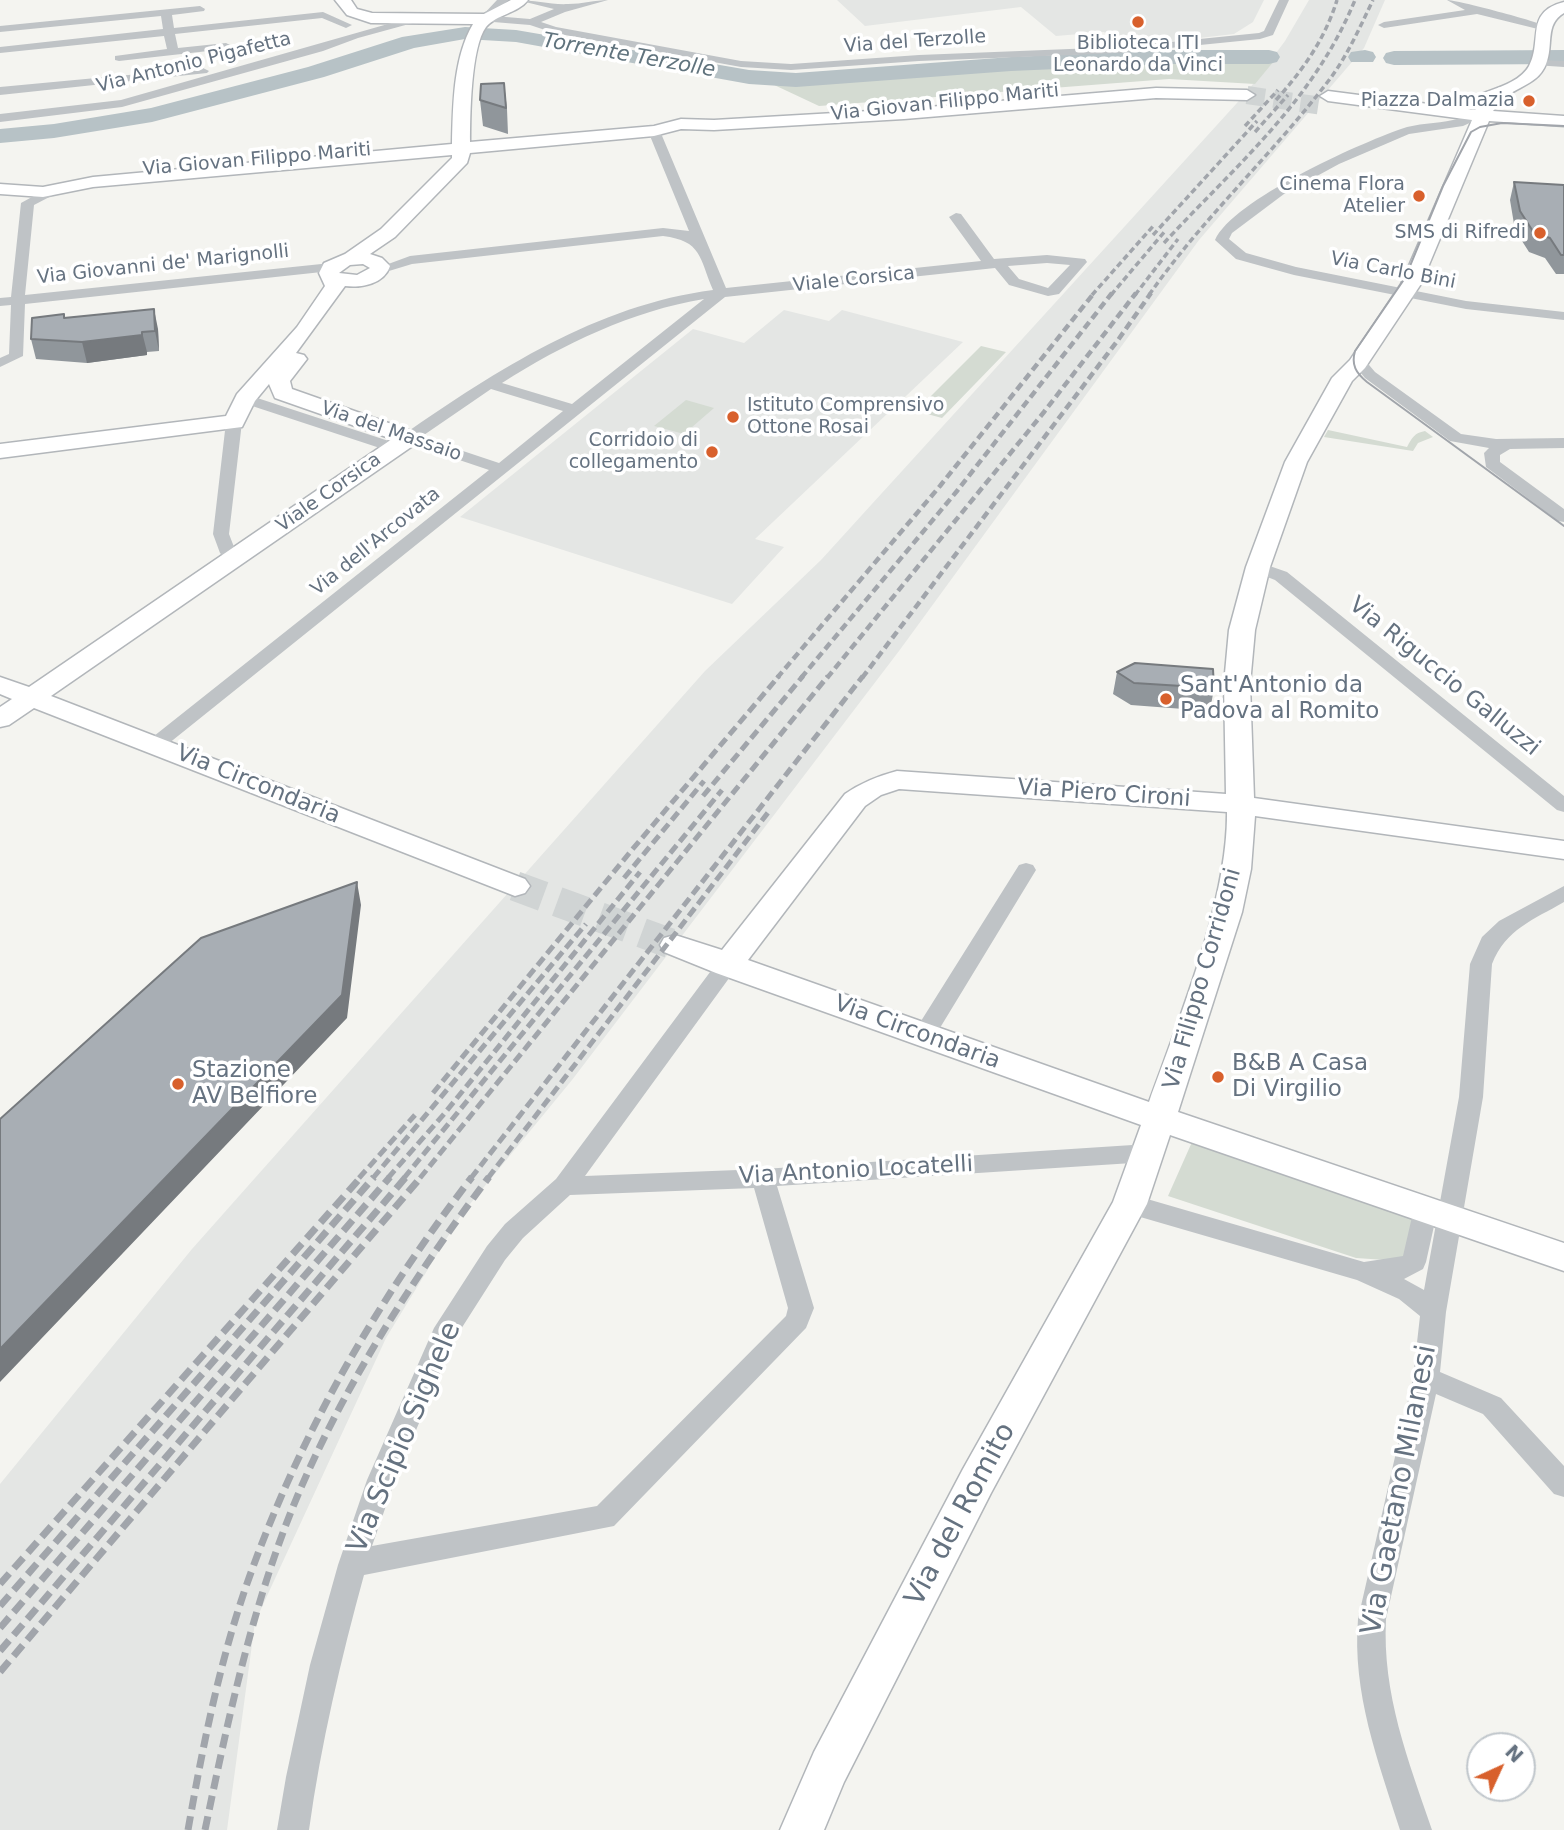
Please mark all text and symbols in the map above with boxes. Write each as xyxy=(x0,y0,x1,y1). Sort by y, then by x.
marker: Biblioteca ITI Leonardo da Vinci xyxy=(1130,14,1146,30)
street label: Via del Terzolle xyxy=(843,26,987,58)
street label: Via Antonio Pigafetta xyxy=(94,28,294,98)
water label: Torrente Terzolle xyxy=(541,28,717,84)
place label: Biblioteca ITI Leonardo da Vinci xyxy=(1053,33,1223,77)
street label: Via Giovan Filippo Mariti xyxy=(830,80,1060,126)
place label: Piazza Dalmazia xyxy=(1361,90,1515,112)
marker: Piazza Dalmazia xyxy=(1521,93,1537,109)
street label: Via Giovan Filippo Mariti xyxy=(142,139,372,181)
place label: Cinema Flora Atelier xyxy=(1279,174,1405,218)
marker: Cinema Flora Atelier xyxy=(1411,188,1427,204)
place label: SMS di Rifredi xyxy=(1394,222,1526,244)
marker: SMS di Rifredi xyxy=(1532,225,1548,241)
street label: Via Giovanni de' Marignolli xyxy=(36,240,290,290)
street label: Via Carlo Bini xyxy=(1329,248,1457,294)
street label: Viale Corsica xyxy=(792,262,916,298)
place label: Istituto Comprensivo Ottone Rosai xyxy=(747,395,944,439)
street label: Via del Massaio xyxy=(318,397,464,467)
marker: Istituto Comprensivo Ottone Rosai xyxy=(725,409,741,425)
place label: Corridoio di collegamento xyxy=(569,430,698,474)
marker: Corridoio di collegamento xyxy=(704,444,720,460)
street label: Viale Corsica xyxy=(272,449,386,537)
street label: Via dell'Arcovata xyxy=(307,483,445,601)
street label: Via Riguccio Galluzzi xyxy=(1343,592,1545,762)
place label: Sant'Antonio da Padova al Romito xyxy=(1180,672,1379,726)
marker: Sant'Antonio da Padova al Romito xyxy=(1158,691,1174,707)
street label: Via Circondaria xyxy=(172,740,344,830)
street label: Via Piero Cironi xyxy=(1016,774,1192,814)
street label: Via Filippo Corridoni xyxy=(1158,865,1248,1093)
street label: Via Circondaria xyxy=(830,990,1004,1076)
place label: B&B A Casa Di Virgilio xyxy=(1232,1050,1368,1104)
place label: Stazione AV Belfiore xyxy=(192,1057,317,1111)
marker: B&B A Casa Di Virgilio xyxy=(1210,1069,1226,1085)
marker: Stazione AV Belfiore xyxy=(170,1076,186,1092)
street label: Via Antonio Locatelli xyxy=(738,1151,974,1191)
street label: Via Scipio Sighele xyxy=(341,1317,469,1559)
street label: Via Gaetano Milanesi xyxy=(1355,1342,1445,1638)
street label: Via del Romito xyxy=(899,1418,1023,1612)
north arrow xyxy=(1466,1732,1536,1802)
text: N xyxy=(1501,1740,1528,1767)

